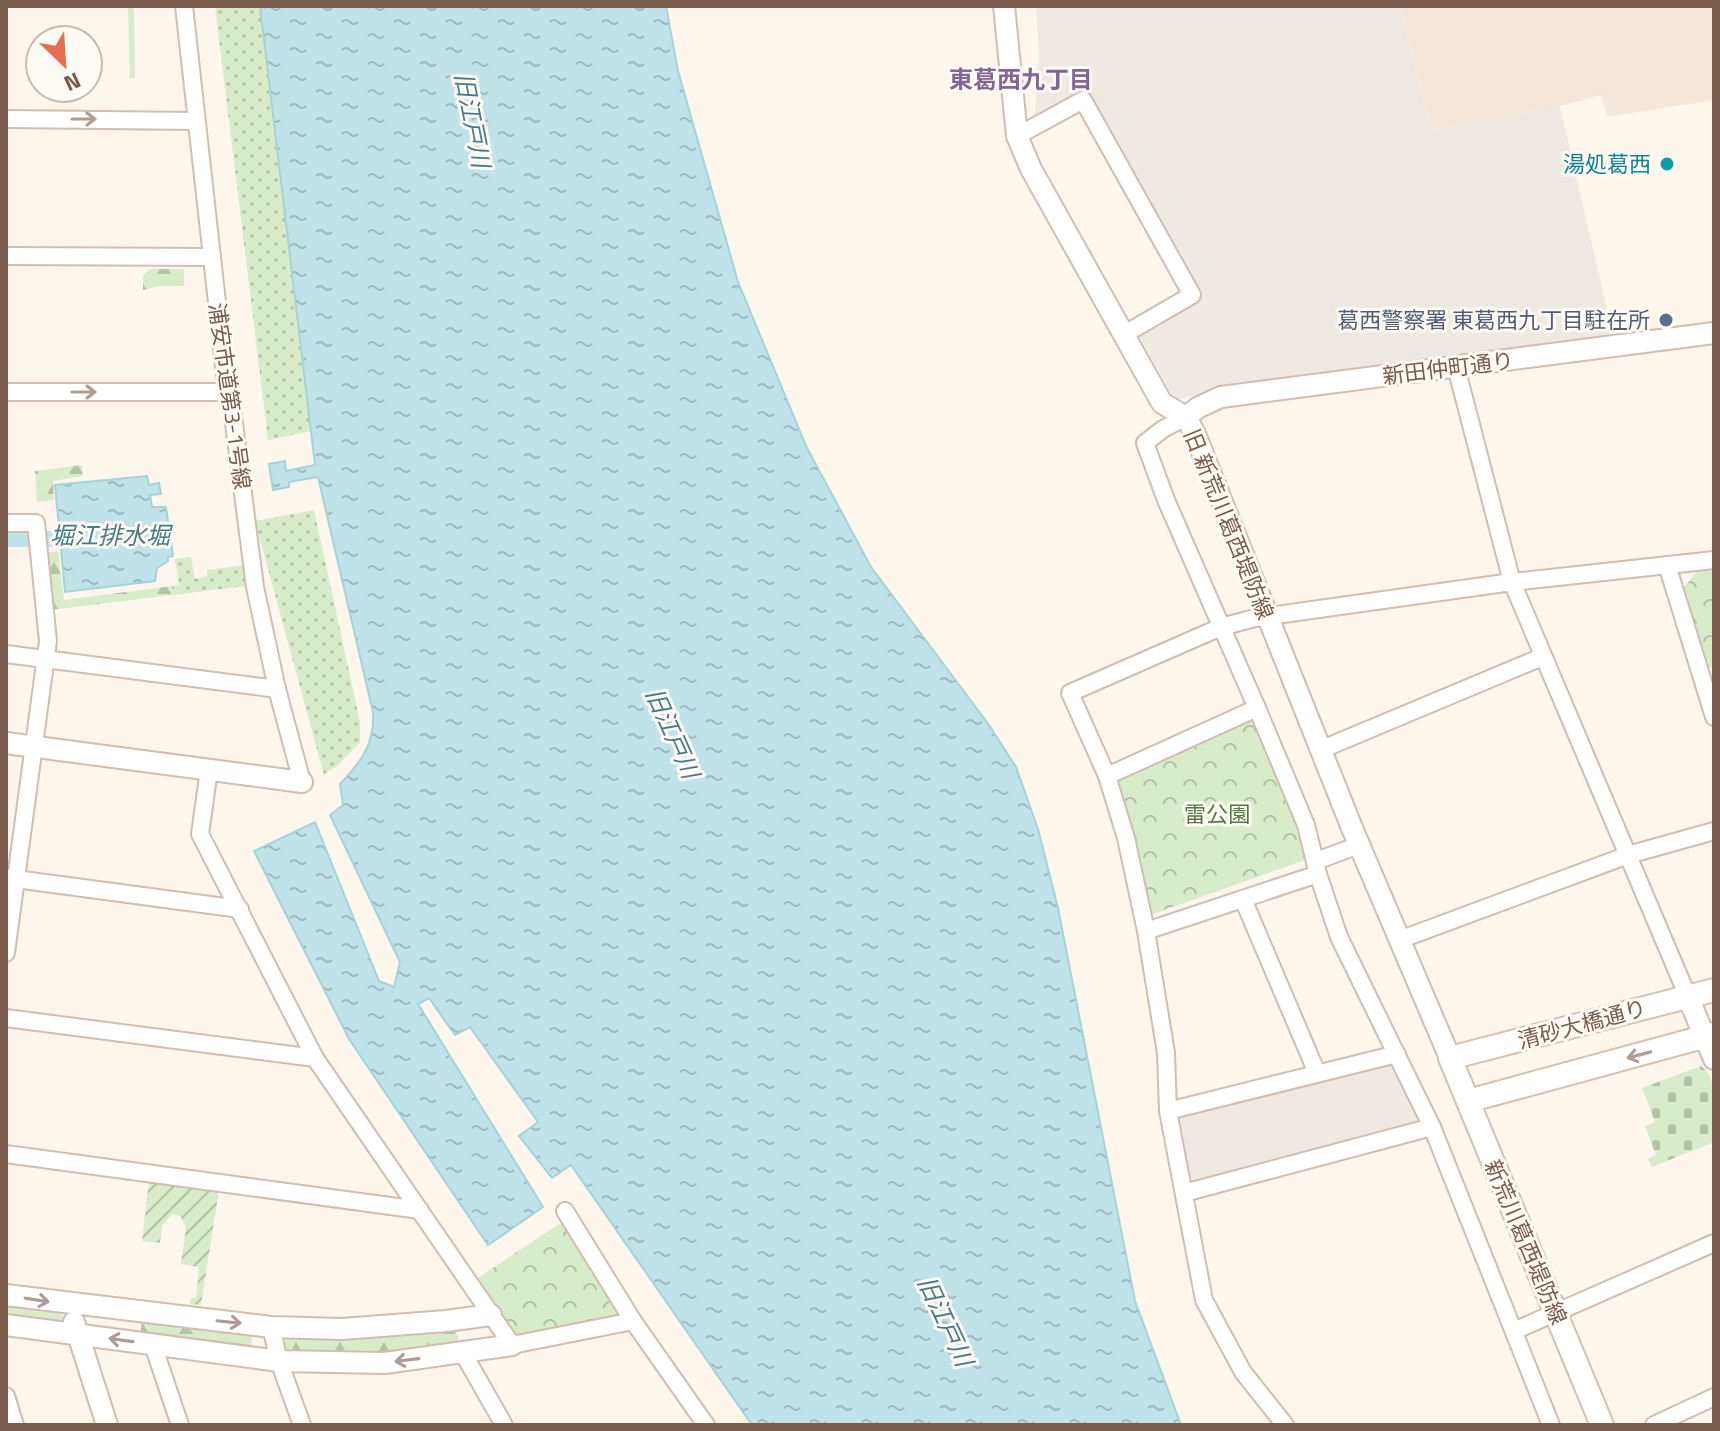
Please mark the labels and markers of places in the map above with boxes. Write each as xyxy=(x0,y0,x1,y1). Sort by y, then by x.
place label: 湯処葛西 xyxy=(1563,147,1651,181)
marker: 湯処葛西 xyxy=(1658,155,1676,173)
place label: 葛西警察署 東葛西九丁目駐在所 xyxy=(1337,303,1650,337)
marker: 葛西警察署 東葛西九丁目駐在所 xyxy=(1657,311,1675,329)

